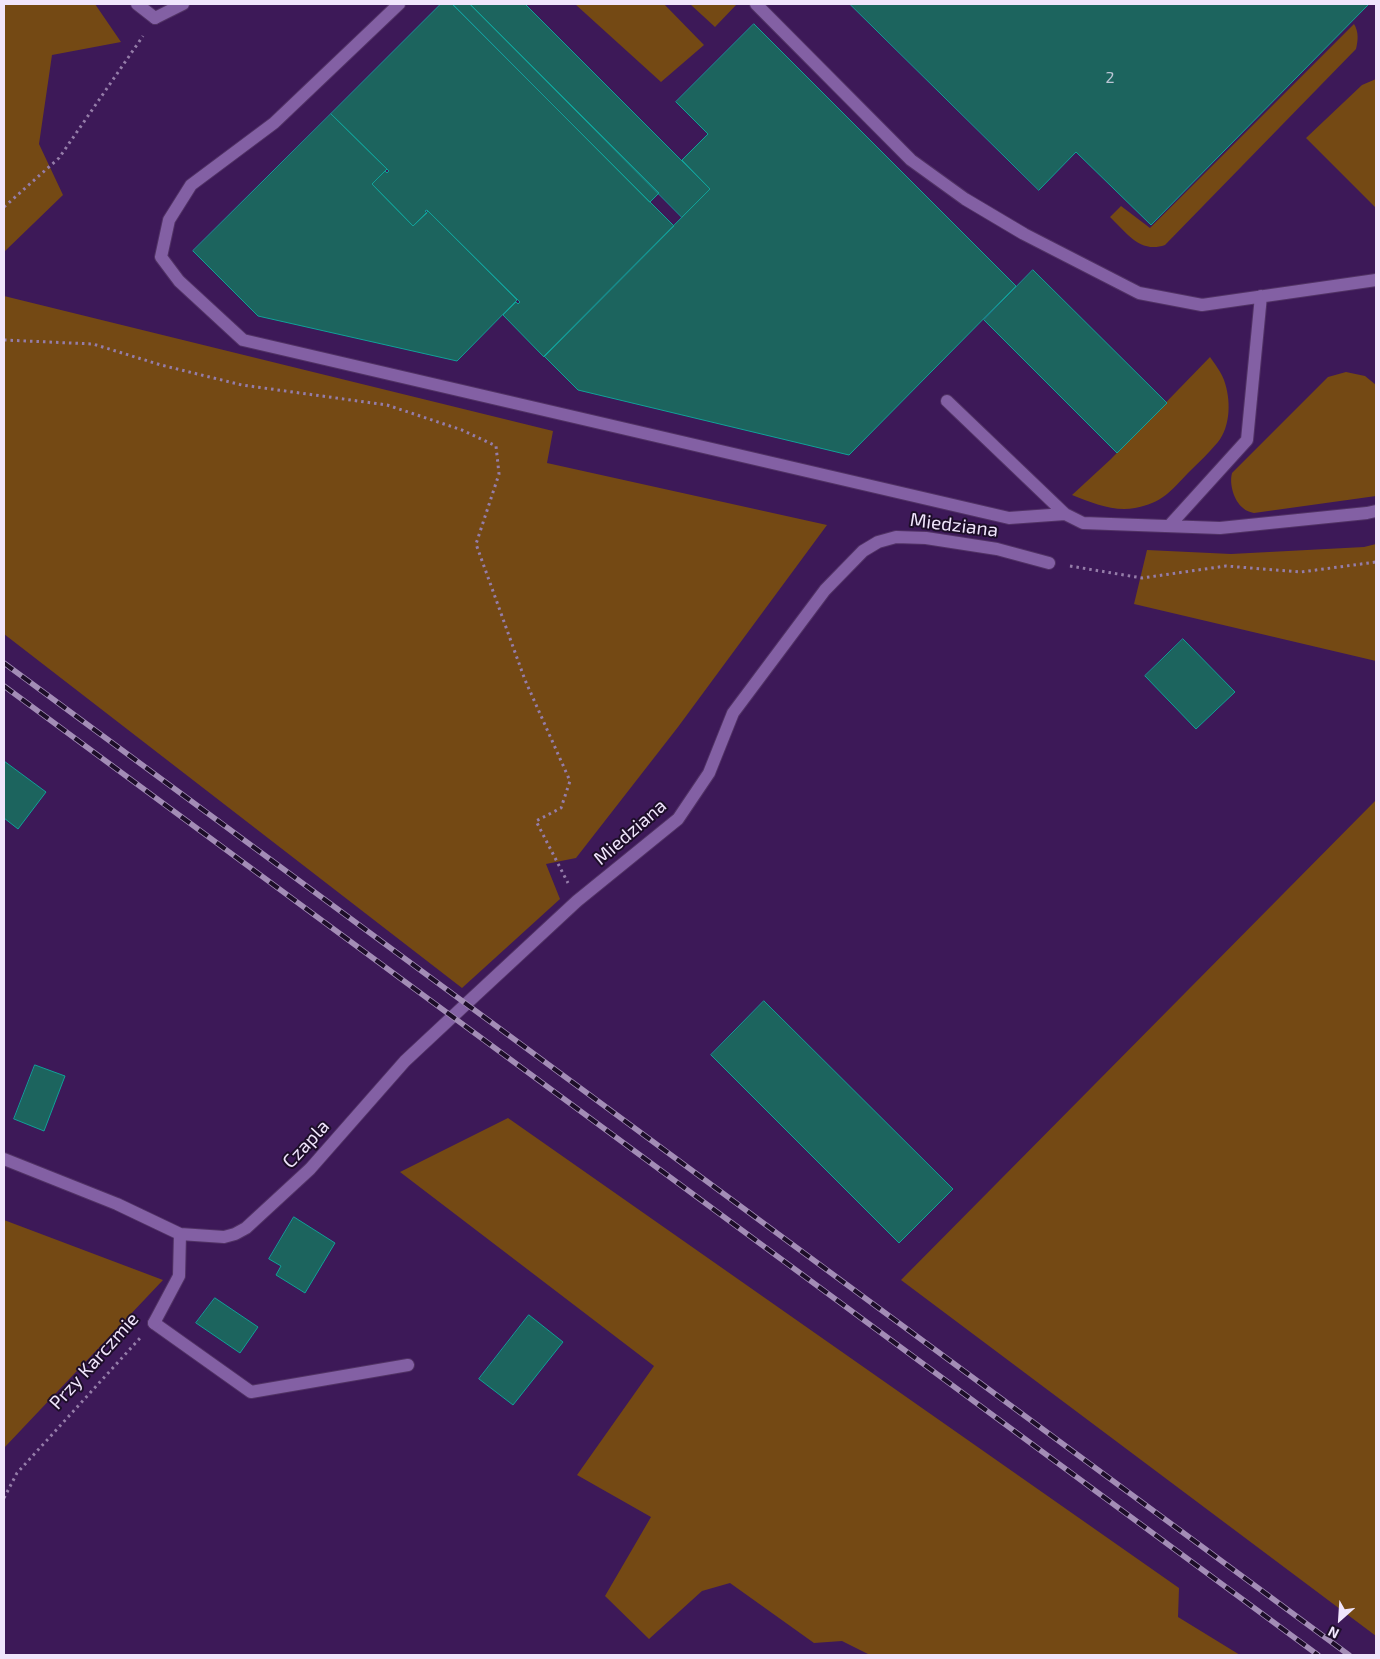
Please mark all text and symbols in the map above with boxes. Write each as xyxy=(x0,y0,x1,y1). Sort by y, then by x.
house number: 2 xyxy=(1106,68,1114,88)
street label: Miedziana xyxy=(909,508,999,542)
street label: Miedziana xyxy=(589,794,671,870)
street label: Czapla xyxy=(278,1115,334,1173)
street label: Przy Karczmie xyxy=(45,1308,143,1414)
north arrow xyxy=(1315,1594,1365,1644)
text: N xyxy=(1325,1623,1341,1643)

